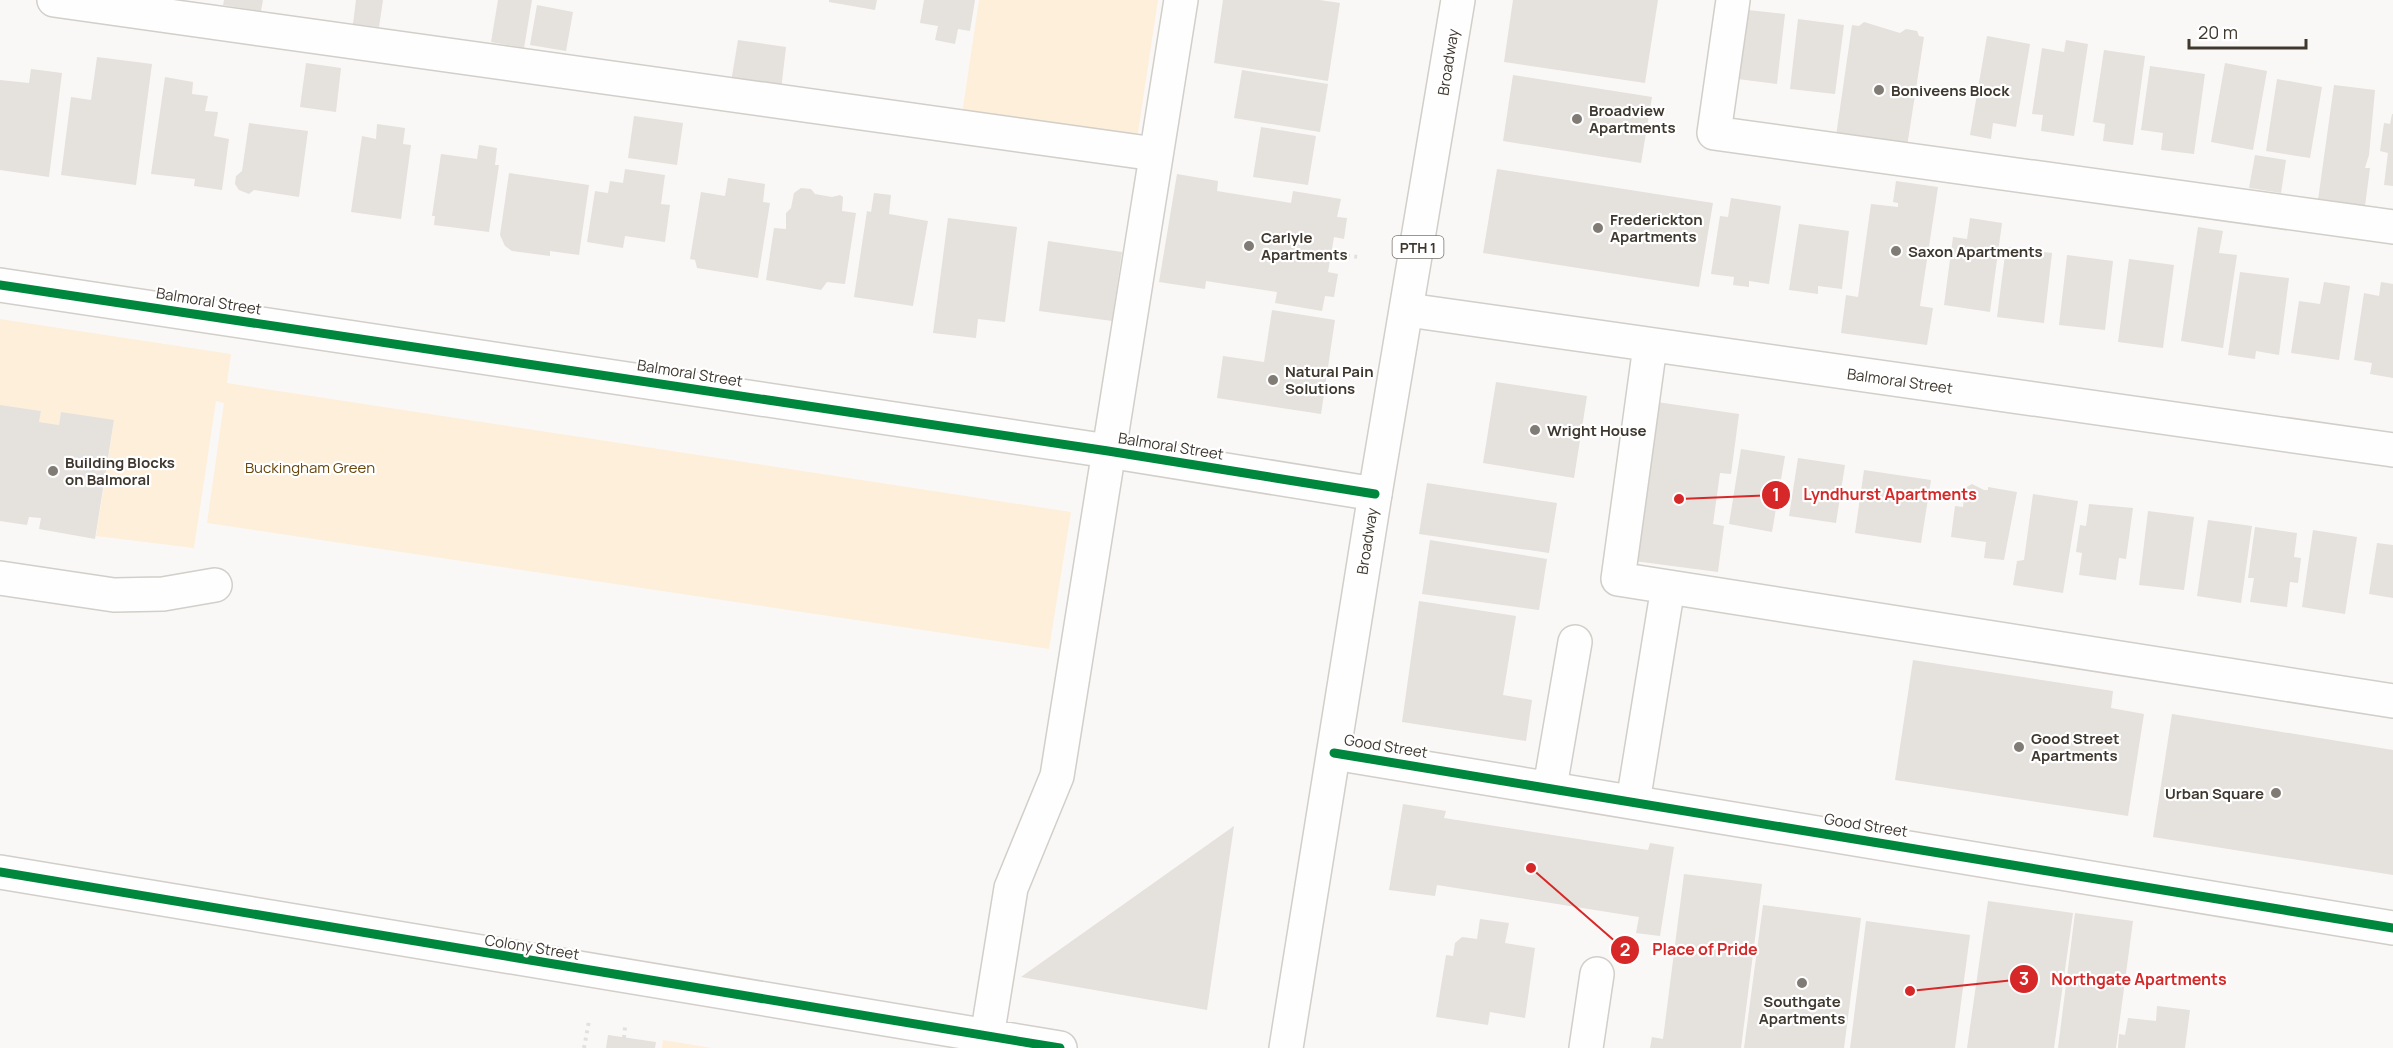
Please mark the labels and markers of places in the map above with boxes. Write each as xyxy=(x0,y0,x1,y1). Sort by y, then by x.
place label: Boniveens Block xyxy=(1891,80,2010,101)
marker: Boniveens Block xyxy=(1872,83,1886,97)
place label: Broadview Apartments xyxy=(1589,100,1676,138)
marker: Broadview Apartments xyxy=(1570,112,1584,126)
place label: Frederickton Apartments xyxy=(1610,209,1703,247)
marker: Frederickton Apartments xyxy=(1591,221,1605,235)
place label: Carlyle Apartments xyxy=(1261,227,1348,265)
marker: Carlyle Apartments xyxy=(1242,239,1256,253)
place label: Saxon Apartments xyxy=(1908,241,2043,262)
marker: Saxon Apartments xyxy=(1889,244,1903,258)
place label: Natural Pain Solutions xyxy=(1285,361,1374,399)
marker: Natural Pain Solutions xyxy=(1266,373,1280,387)
place label: Wright House xyxy=(1547,420,1647,441)
marker: Wright House xyxy=(1528,423,1542,437)
place label: Building Blocks on Balmoral xyxy=(65,452,175,490)
marker: Building Blocks on Balmoral xyxy=(46,464,60,478)
callout: Lyndhurst Apartments xyxy=(1761,478,1989,512)
place label: Good Street Apartments xyxy=(2031,728,2120,766)
marker: Good Street Apartments xyxy=(2012,740,2026,754)
place label: Urban Square xyxy=(2165,783,2264,804)
marker: Urban Square xyxy=(2269,786,2283,800)
callout: Place of Pride xyxy=(1610,933,1770,967)
callout: Northgate Apartments xyxy=(2009,962,2239,996)
marker: Southgate Apartments xyxy=(1795,976,1809,990)
place label: Southgate Apartments xyxy=(1759,991,1845,1029)

